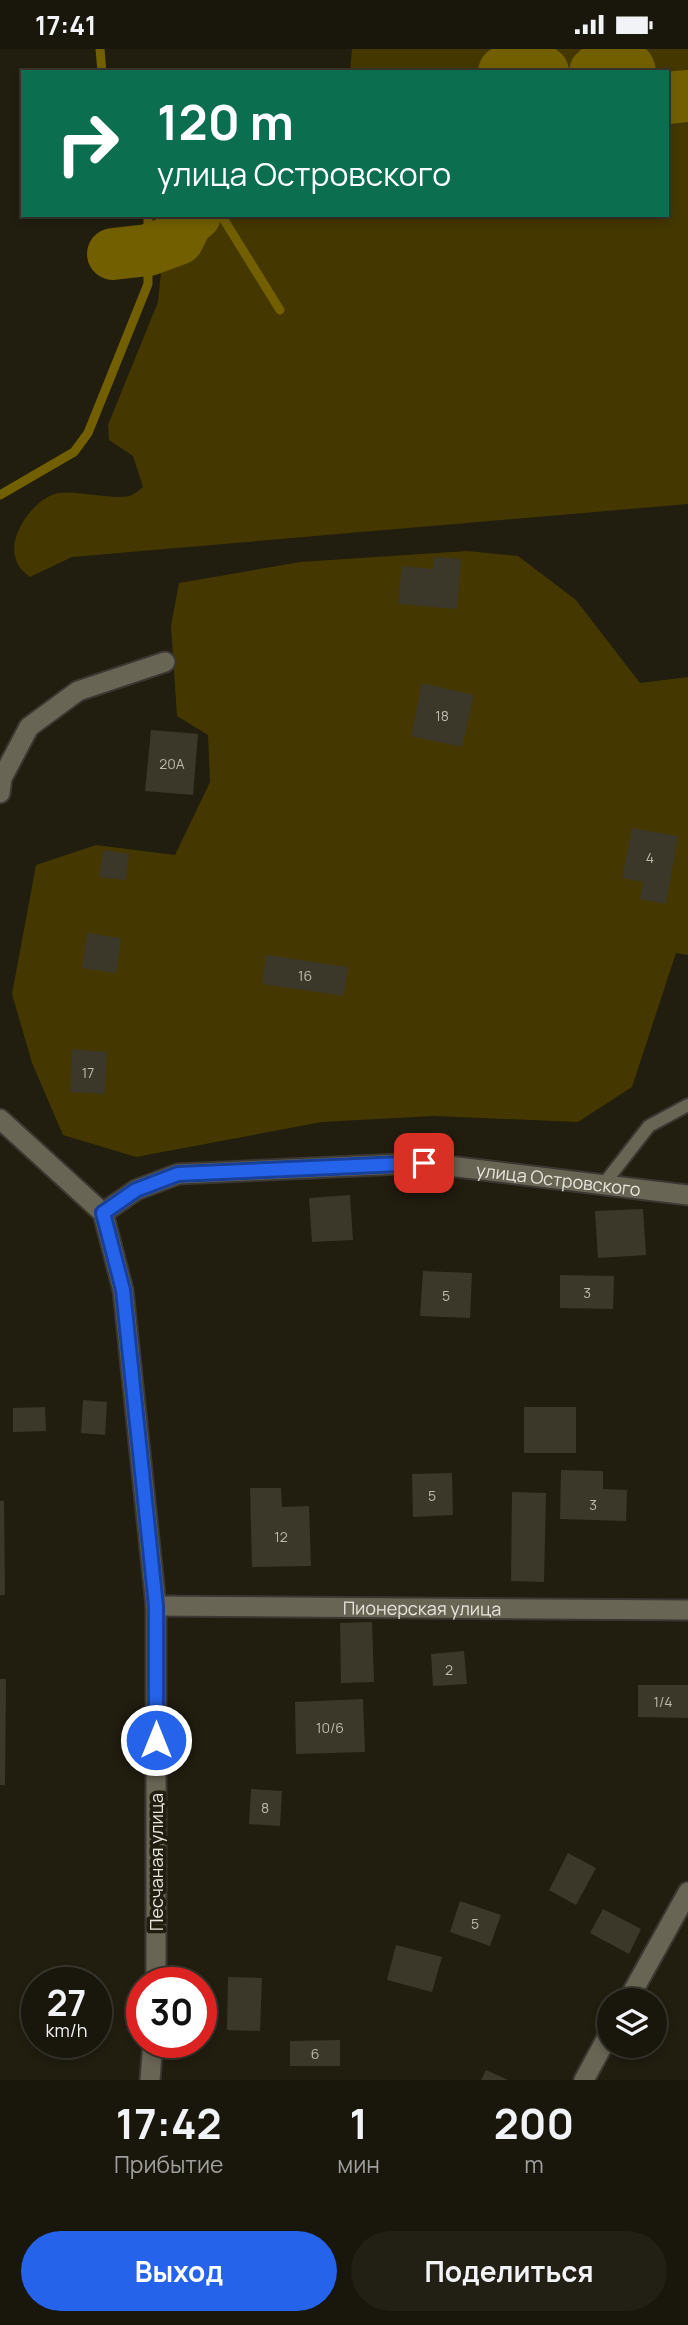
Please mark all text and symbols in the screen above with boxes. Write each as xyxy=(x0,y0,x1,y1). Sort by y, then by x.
text: 17:41 xyxy=(35,7,96,43)
text: 120 m xyxy=(157,88,294,155)
icon: right xyxy=(42,98,133,189)
text: улица Островского xyxy=(157,152,451,196)
house number: 18 xyxy=(435,706,449,725)
house number: 20А xyxy=(159,754,185,773)
house number: 4 xyxy=(646,848,654,867)
house number: 16 xyxy=(298,966,312,985)
house number: 17 xyxy=(82,1063,94,1082)
pin xyxy=(394,1133,454,1193)
icon: arrive xyxy=(405,1144,443,1182)
street label: улица Островского xyxy=(475,1157,642,1201)
house number: 3 xyxy=(583,1283,591,1302)
house number: 5 xyxy=(442,1286,450,1305)
house number: 5 xyxy=(428,1486,436,1505)
house number: 3 xyxy=(589,1495,597,1514)
house number: 12 xyxy=(274,1527,288,1546)
street label: Пионерская улица xyxy=(343,1595,501,1621)
house number: 2 xyxy=(445,1660,453,1679)
house number: 1/4 xyxy=(653,1692,673,1711)
position arrow xyxy=(119,1703,193,1777)
house number: 10/6 xyxy=(316,1718,344,1737)
street label: Песчаная улица xyxy=(144,1793,168,1931)
house number: 8 xyxy=(261,1798,269,1817)
house number: 5 xyxy=(471,1914,479,1933)
speed limit sign: 30 xyxy=(126,1967,217,2058)
text: 27 xyxy=(47,1979,86,2027)
map controls xyxy=(597,1988,667,2058)
button: layers xyxy=(597,1988,667,2058)
text: km/h xyxy=(46,2018,87,2042)
house number: 6 xyxy=(311,2044,319,2063)
text: 17:42 xyxy=(116,2094,222,2152)
text: 1 xyxy=(349,2094,368,2152)
text: 200 xyxy=(494,2094,574,2152)
text: Прибытие xyxy=(114,2148,223,2180)
text: мин xyxy=(337,2148,380,2180)
text: m xyxy=(524,2148,544,2180)
button: Выход xyxy=(21,2231,337,2311)
button: Поделиться xyxy=(351,2231,667,2311)

